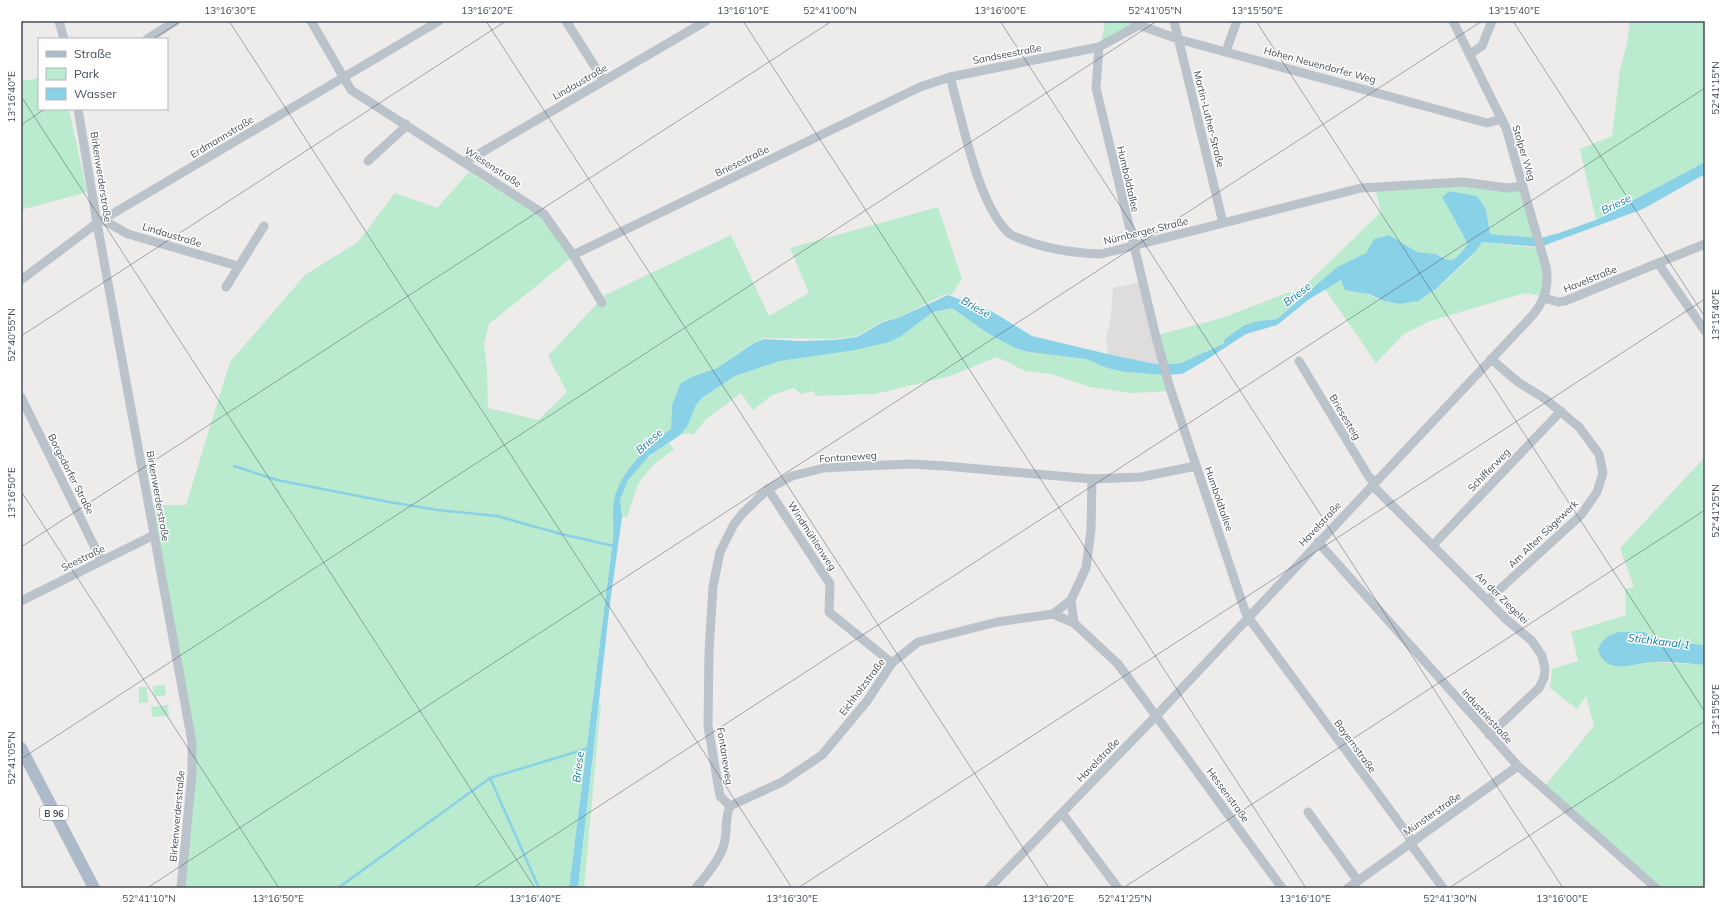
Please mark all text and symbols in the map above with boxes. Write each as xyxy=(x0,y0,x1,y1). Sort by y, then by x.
text: 13°16'30"E xyxy=(204,4,256,17)
text: 13°16'20"E xyxy=(461,4,513,17)
text: 13°16'10"E xyxy=(717,4,769,17)
text: 52°41'00"N xyxy=(803,4,857,17)
text: 13°16'00"E xyxy=(974,4,1026,17)
text: 52°41'05"N xyxy=(1128,4,1182,17)
text: 13°15'50"E xyxy=(1231,4,1283,17)
text: 13°15'40"E xyxy=(1488,4,1540,17)
legend xyxy=(38,38,168,110)
street label: Sandseestraße xyxy=(972,41,1042,67)
street label: Hohen Neuendorfer Weg xyxy=(1262,44,1378,86)
text: Straße xyxy=(74,46,111,61)
street label: Lindaustraße xyxy=(550,61,610,103)
text: 52°41'15"N xyxy=(1709,61,1722,115)
text: Park xyxy=(74,66,100,81)
street label: Martin-Luther-Straße xyxy=(1191,69,1227,169)
text: 13°16'40"E xyxy=(5,71,18,123)
text: Wasser xyxy=(74,86,117,101)
street label: Erdmannstraße xyxy=(188,113,256,161)
street label: Stolper Weg xyxy=(1509,124,1539,182)
street label: Birkenwerderstraße xyxy=(87,131,115,223)
street label: Briesestraße xyxy=(713,142,771,180)
street label: Wiesenstraße xyxy=(462,144,524,190)
street label: Humboldtallee xyxy=(1114,145,1142,213)
water label: Briese xyxy=(1599,191,1633,217)
street label: Nürnberger Straße xyxy=(1102,214,1190,248)
street label: Lindaustraße xyxy=(141,220,203,250)
street label: Havelstraße xyxy=(1561,262,1619,296)
water label: Briese xyxy=(1280,279,1314,309)
text: 13°15'40"E xyxy=(1709,289,1722,341)
water label: Briese xyxy=(959,293,993,321)
text: 52°40'55"N xyxy=(5,308,18,362)
street label: Briesesteig xyxy=(1326,392,1364,442)
water label: Briese xyxy=(633,425,665,457)
street label: Borgsdorfer Straße xyxy=(45,432,97,516)
street label: Schifferweg xyxy=(1465,446,1513,494)
street label: Fontaneweg xyxy=(819,448,877,466)
street label: Birkenwerderstraße xyxy=(144,450,172,542)
street label: Humboldtallee xyxy=(1202,465,1236,533)
text: 13°16'50"E xyxy=(5,467,18,519)
text: 52°41'25"N xyxy=(1709,484,1722,538)
street label: Am Alten Sägewerk xyxy=(1505,497,1581,571)
street label: Windmühlenweg xyxy=(785,499,839,573)
street label: Havelstraße xyxy=(1296,499,1344,549)
street label: Seestraße xyxy=(59,542,107,574)
street label: An der Ziegelei xyxy=(1473,569,1531,627)
water label: Stichkanal 1 xyxy=(1627,630,1691,652)
street label: Eichholzstraße xyxy=(836,656,888,718)
text: 13°15'50"E xyxy=(1709,684,1722,736)
street label: Industriestraße xyxy=(1459,686,1515,746)
street label: Bayernstraße xyxy=(1331,717,1379,775)
street label: Fontaneweg xyxy=(714,726,736,786)
text: 52°41'05"N xyxy=(5,731,18,785)
street label: Havelstraße xyxy=(1074,735,1122,785)
water label: Briese xyxy=(569,750,587,783)
street label: Hessenstraße xyxy=(1204,765,1252,825)
street label: Birkenwerderstraße xyxy=(167,770,187,862)
street label: Münsterstraße xyxy=(1401,789,1463,839)
road number: B 96 xyxy=(40,806,68,820)
text: 52°41'10"N xyxy=(122,892,176,905)
text: 13°16'50"E xyxy=(252,892,304,905)
text: 13°16'40"E xyxy=(509,892,561,905)
text: 13°16'30"E xyxy=(766,892,818,905)
text: 13°16'20"E xyxy=(1022,892,1074,905)
text: 52°41'25"N xyxy=(1098,892,1152,905)
text: 13°16'10"E xyxy=(1279,892,1331,905)
text: 52°41'30"N xyxy=(1423,892,1477,905)
text: 13°16'00"E xyxy=(1536,892,1588,905)

